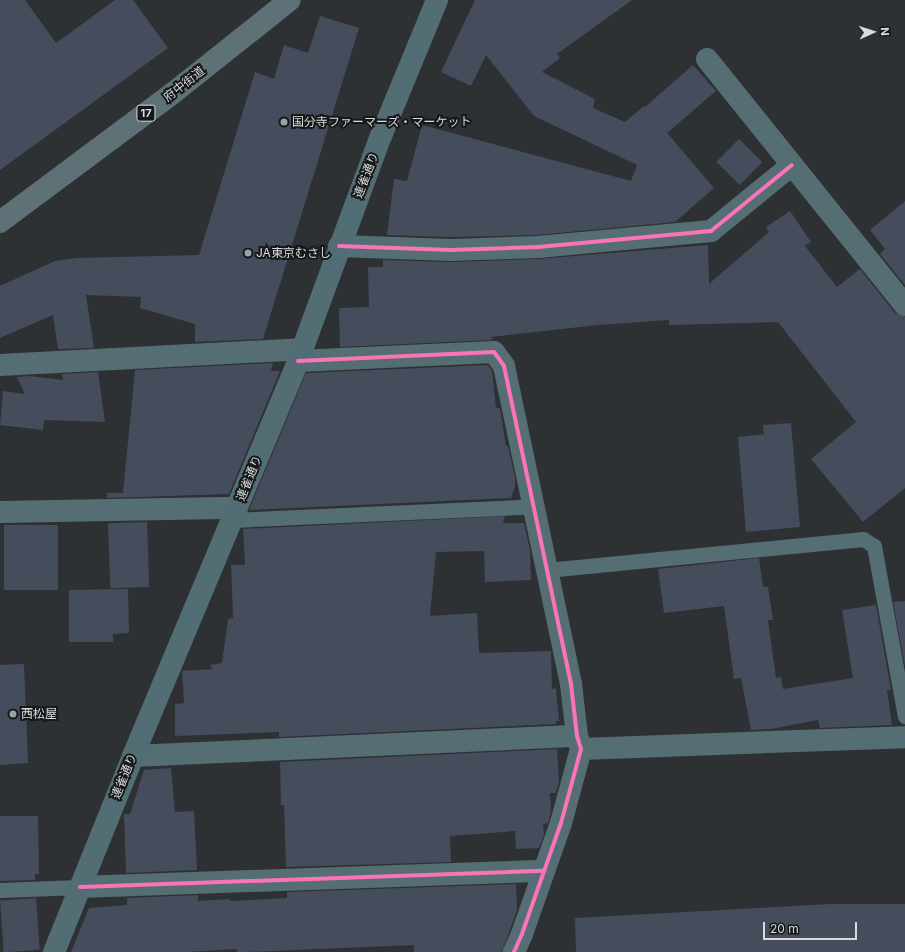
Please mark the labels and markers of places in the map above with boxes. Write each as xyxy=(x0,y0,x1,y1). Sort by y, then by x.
place label: 国分寺ファーマーズ・マーケット xyxy=(292,115,472,129)
marker: 国分寺ファーマーズ・マーケット xyxy=(279,117,289,127)
place label: JA東京むさし xyxy=(256,246,331,260)
marker: JA東京むさし xyxy=(243,248,253,258)
place label: 西松屋 xyxy=(21,707,57,721)
marker: 西松屋 xyxy=(8,709,18,719)

